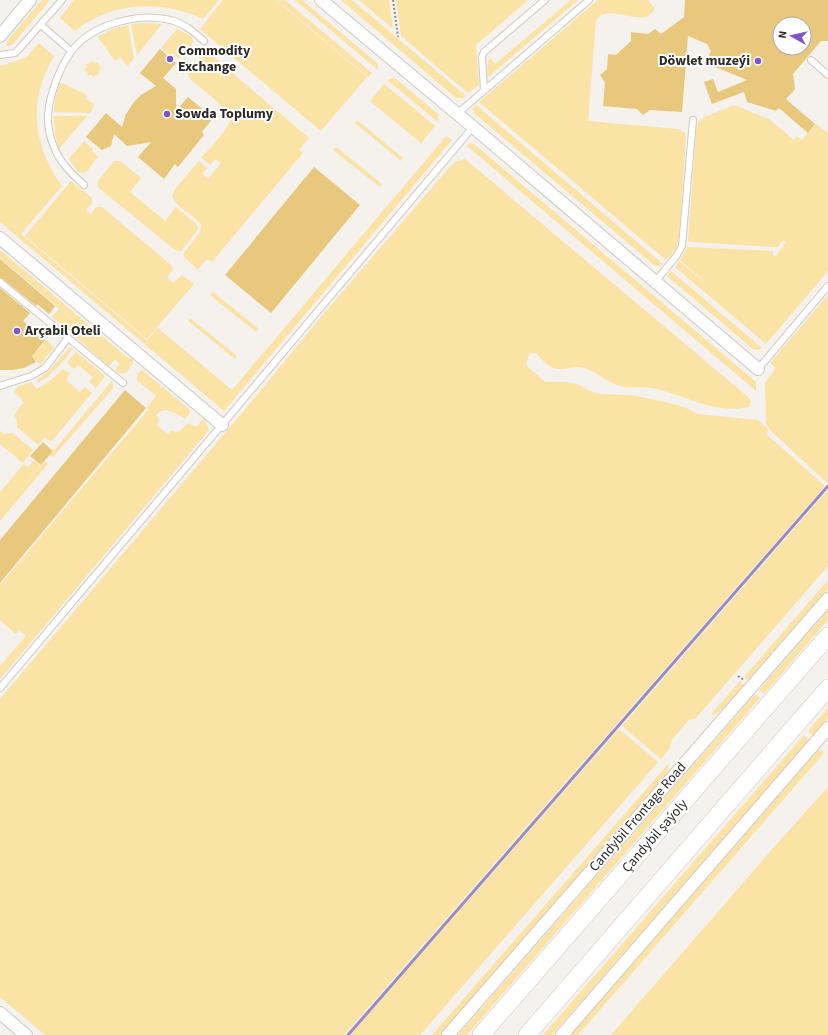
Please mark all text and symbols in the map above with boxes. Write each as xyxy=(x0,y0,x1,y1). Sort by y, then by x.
north arrow xyxy=(772,16,812,56)
text: N xyxy=(775,30,791,39)
place label: Commodity Exchange xyxy=(178,41,251,77)
place label: Döwlet muzeýi xyxy=(659,51,750,71)
marker: Commodity Exchange xyxy=(165,54,175,64)
marker: Döwlet muzeýi xyxy=(753,56,763,66)
place label: Sowda Toplumy xyxy=(175,104,274,124)
marker: Sowda Toplumy xyxy=(162,109,172,119)
place label: Arçabil Oteli xyxy=(24,321,101,341)
marker: Arçabil Oteli xyxy=(12,326,22,336)
street label: Candybil Frontage Road xyxy=(585,758,691,876)
street label: Çandybil şaýoly xyxy=(617,795,693,877)

